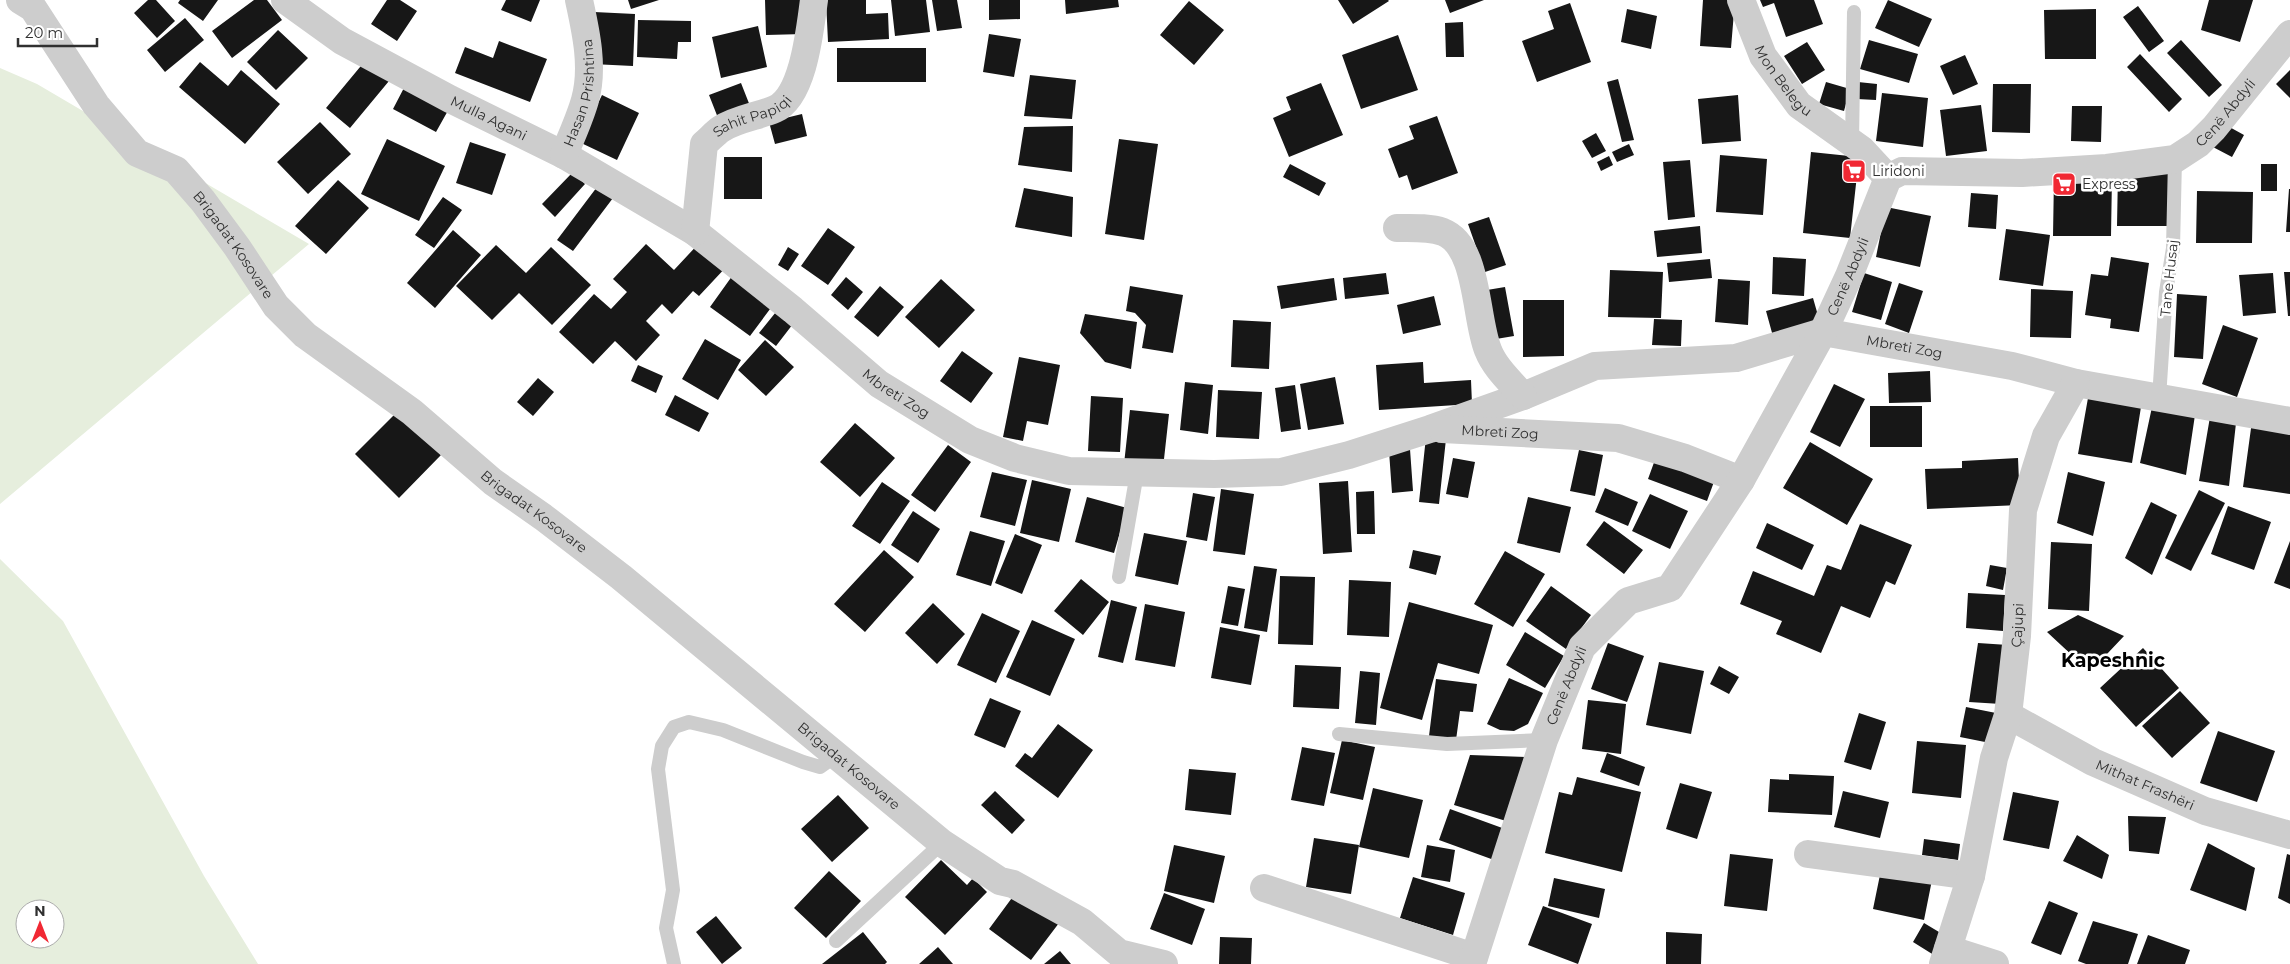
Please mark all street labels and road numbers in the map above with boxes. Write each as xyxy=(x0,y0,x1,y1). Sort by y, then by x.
street label: Hasan Prishtina xyxy=(559,38,598,149)
street label: Mon Belegu xyxy=(1751,43,1815,120)
street label: Cenë Abdyli xyxy=(2191,75,2259,151)
street label: Mulla Agani xyxy=(447,92,530,145)
street label: Sahit Papiqi xyxy=(709,92,796,141)
street label: Brigadat Kosovare xyxy=(189,187,278,302)
street label: Cenë Abdyli xyxy=(1823,235,1873,319)
street label: Tane Husaj xyxy=(2156,239,2182,317)
street label: Mbreti Zog xyxy=(1865,331,1944,362)
street label: Mbreti Zog xyxy=(859,365,933,422)
street label: Mbreti Zog xyxy=(1461,421,1539,443)
street label: Brigadat Kosovare xyxy=(477,466,591,557)
street label: Çajupi xyxy=(2007,603,2028,649)
street label: Cenë Abdyli xyxy=(1542,643,1590,728)
street label: Brigadat Kosovare xyxy=(794,718,904,814)
street label: Mithat Frashëri xyxy=(2093,755,2197,814)

